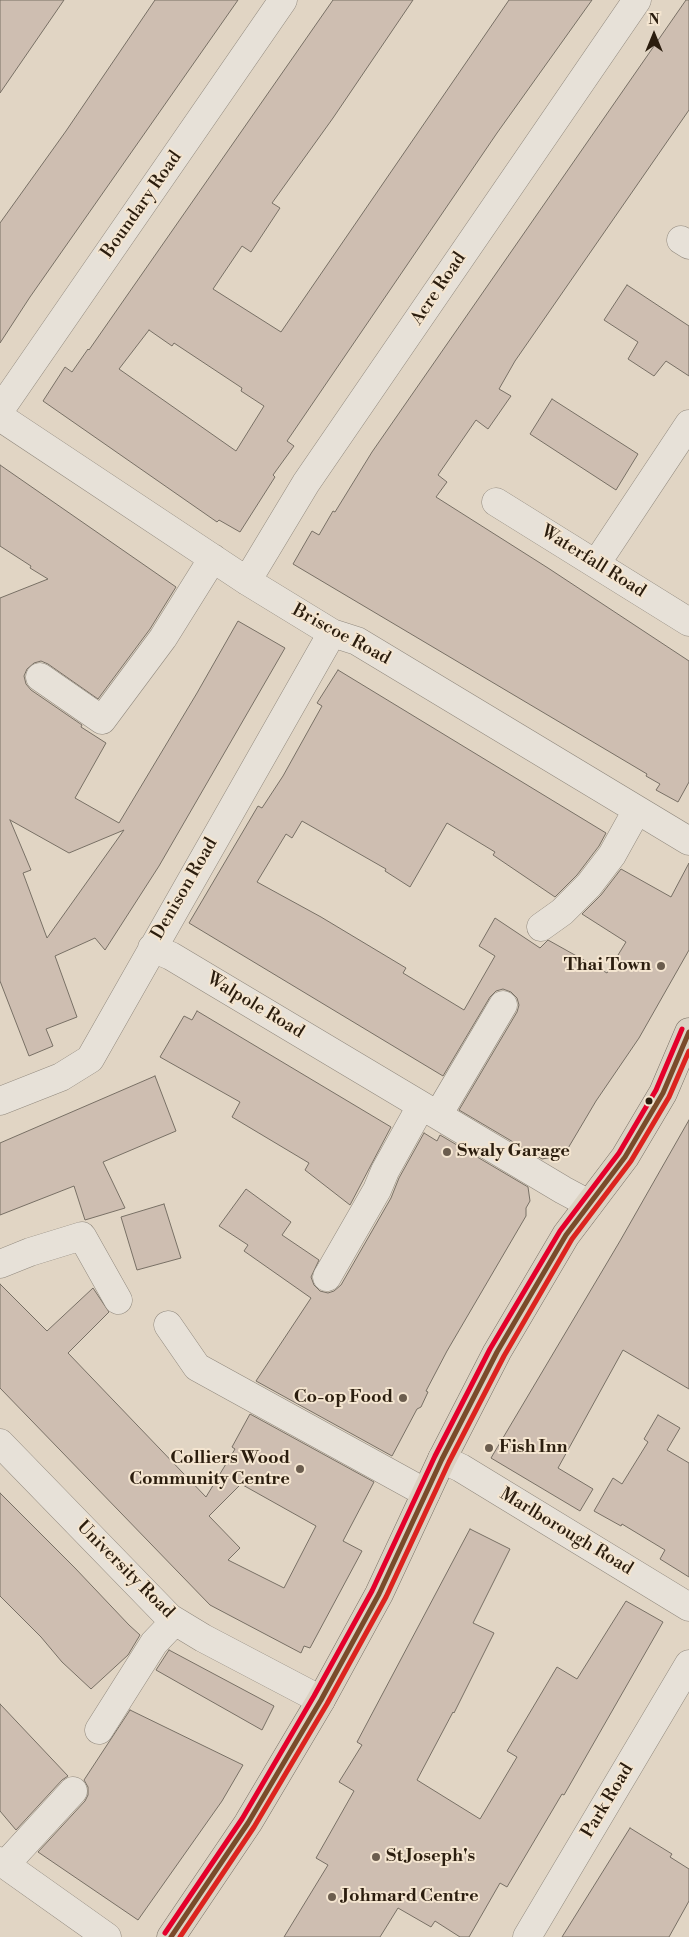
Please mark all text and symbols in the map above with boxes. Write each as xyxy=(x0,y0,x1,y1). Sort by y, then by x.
north arrow xyxy=(629,10,679,60)
text: N xyxy=(648,11,660,29)
street label: Boundary Road xyxy=(97,147,187,263)
street label: Acre Road xyxy=(407,249,471,329)
street label: Waterfall Road xyxy=(537,521,649,603)
street label: Briscoe Road xyxy=(288,600,394,670)
street label: Denison Road xyxy=(147,834,223,944)
place label: Thai Town xyxy=(564,955,651,977)
marker: Thai Town xyxy=(655,960,667,972)
street label: Walpole Road xyxy=(202,968,308,1044)
unlabelled marker xyxy=(644,1096,654,1106)
place label: Swaly Garage xyxy=(457,1141,570,1163)
marker: Swaly Garage xyxy=(441,1146,453,1158)
place label: Co-op Food xyxy=(294,1387,393,1409)
marker: Co-op Food xyxy=(397,1392,409,1404)
place label: Fish Inn xyxy=(499,1437,568,1459)
marker: Fish Inn xyxy=(483,1442,495,1454)
place label: Colliers Wood Community Centre xyxy=(129,1448,290,1490)
marker: Colliers Wood Community Centre xyxy=(294,1463,306,1475)
street label: Marlborough Road xyxy=(495,1484,637,1580)
street label: University Road xyxy=(72,1517,178,1623)
street label: Park Road xyxy=(577,1760,639,1842)
place label: St Joseph's xyxy=(386,1846,475,1868)
marker: St Joseph's xyxy=(370,1851,382,1863)
place label: Johmard Centre xyxy=(342,1886,479,1908)
marker: Johmard Centre xyxy=(326,1891,338,1903)

